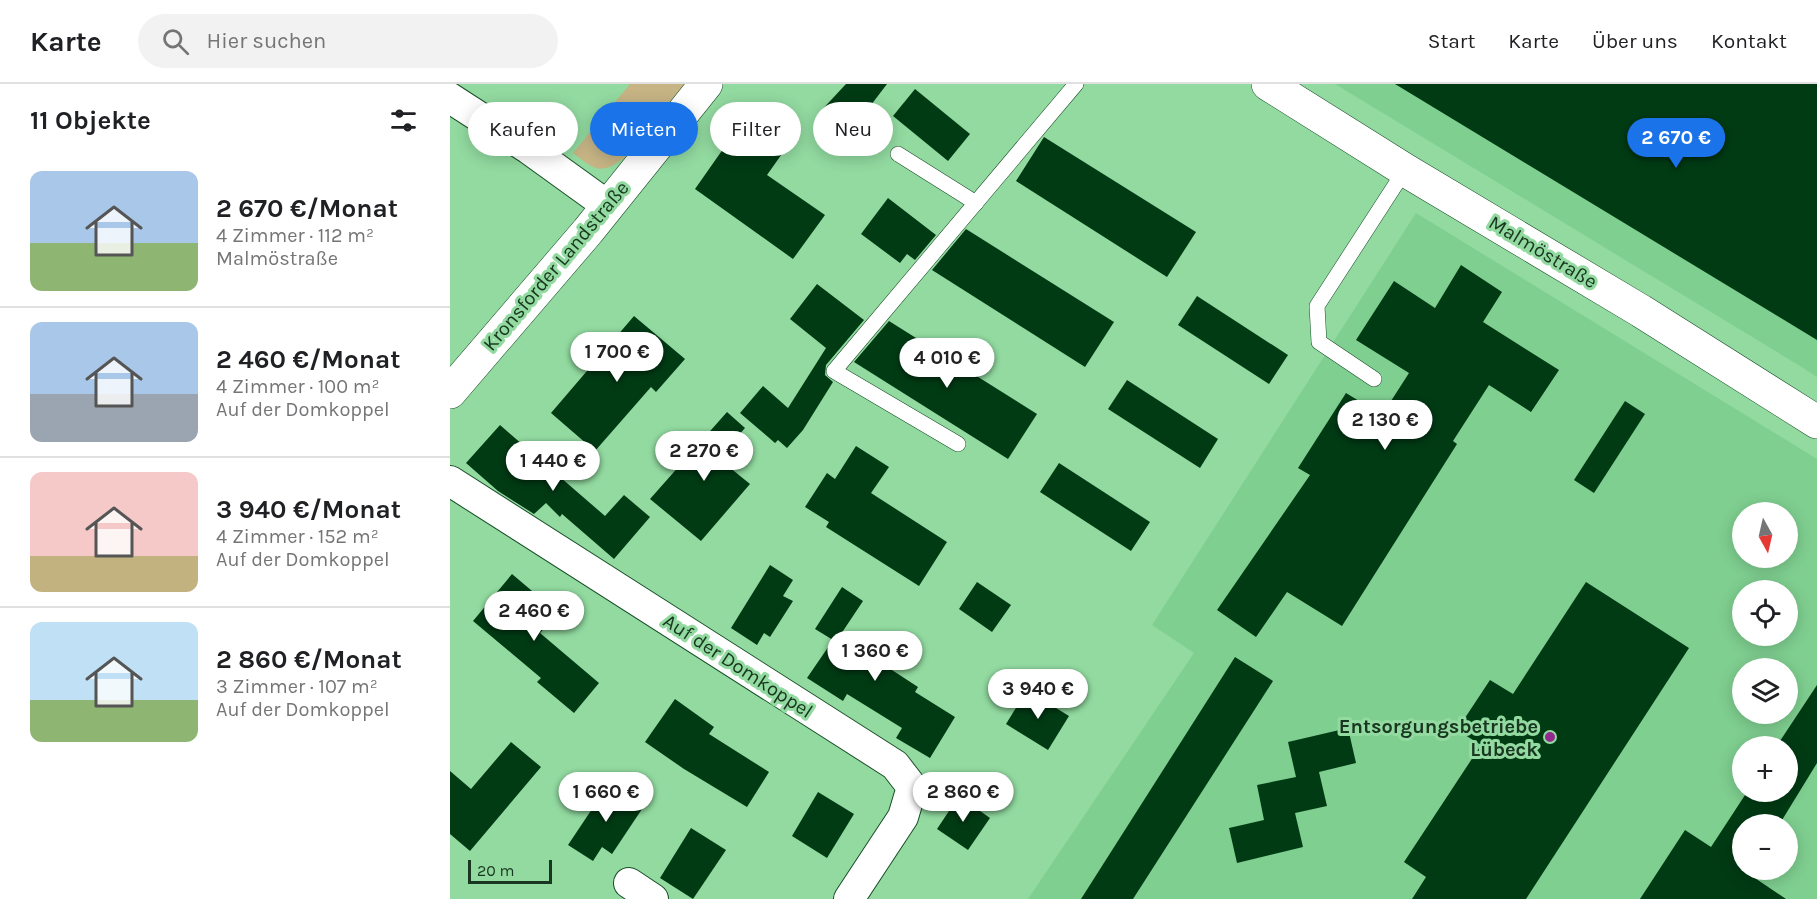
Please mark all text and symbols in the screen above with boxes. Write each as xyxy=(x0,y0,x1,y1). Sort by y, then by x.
search box xyxy=(138,14,558,68)
text: Karte xyxy=(30,25,102,58)
icon: search xyxy=(159,25,192,58)
text: Hier suchen xyxy=(207,28,326,54)
text: Start xyxy=(1428,29,1475,53)
text: Karte xyxy=(1508,29,1559,53)
text: Über uns xyxy=(1592,29,1678,53)
text: Kontakt xyxy=(1711,29,1787,53)
chip: Kaufen xyxy=(468,102,578,156)
chip: Mieten xyxy=(590,102,698,156)
chip: Filter xyxy=(710,102,801,156)
chip: Neu xyxy=(813,102,893,156)
icon: filters xyxy=(387,104,420,137)
text: 11 Objekte xyxy=(30,105,151,136)
pin: 2 670 € xyxy=(1621,118,1731,169)
text: 2 670 € xyxy=(1641,126,1711,149)
street label: Kronsforder Landstraße xyxy=(478,176,634,356)
text: 2 670 €/Monat xyxy=(216,193,398,224)
icon: home xyxy=(78,195,150,267)
street label: Malmöstraße xyxy=(1485,211,1601,293)
text: 4 Zimmer · 112 m² xyxy=(216,224,374,247)
text: Malmöstraße xyxy=(216,247,338,270)
pin: 1 700 € xyxy=(562,332,672,383)
pin: 4 010 € xyxy=(892,338,1002,389)
text: 1 700 € xyxy=(584,340,650,363)
text: 2 460 €/Monat xyxy=(216,344,400,375)
icon: home xyxy=(78,346,150,418)
text: 4 010 € xyxy=(913,346,981,369)
text: 4 Zimmer · 100 m² xyxy=(216,375,380,398)
text: Auf der Domkoppel xyxy=(216,398,390,421)
pin: 2 130 € xyxy=(1330,400,1440,451)
text: 2 130 € xyxy=(1351,408,1419,431)
pin: 2 270 € xyxy=(649,431,759,482)
text: 2 270 € xyxy=(669,439,739,462)
pin: 1 440 € xyxy=(498,441,608,492)
text: 1 440 € xyxy=(520,449,586,472)
text: 3 940 €/Monat xyxy=(216,494,401,525)
icon: home xyxy=(78,496,150,568)
north arrow xyxy=(1732,502,1798,568)
map controls xyxy=(1732,502,1798,880)
text: 4 Zimmer · 152 m² xyxy=(216,525,379,548)
text: Auf der Domkoppel xyxy=(216,548,390,571)
button: locate xyxy=(1732,580,1798,646)
pin: 2 460 € xyxy=(479,591,589,642)
text: 2 460 € xyxy=(498,599,570,622)
street label: Auf der Domkoppel xyxy=(659,609,817,723)
pin: 1 360 € xyxy=(820,631,930,682)
text: 1 360 € xyxy=(841,639,909,662)
text: 2 860 €/Monat xyxy=(216,644,402,675)
icon: home xyxy=(78,646,150,718)
button: layers xyxy=(1732,658,1798,724)
pin: 3 940 € xyxy=(983,669,1093,720)
text: 3 Zimmer · 107 m² xyxy=(216,675,378,698)
text: 3 940 € xyxy=(1002,677,1074,700)
text: Auf der Domkoppel xyxy=(216,698,390,721)
place label: Entsorgungsbetriebe Lübeck xyxy=(1339,715,1538,761)
marker: Entsorgungsbetriebe Lübeck xyxy=(1543,730,1557,744)
button: + xyxy=(1732,736,1798,802)
pin: 1 660 € xyxy=(551,772,661,823)
pin: 2 860 € xyxy=(908,772,1018,823)
text: 1 660 € xyxy=(573,780,639,803)
text: 2 860 € xyxy=(927,780,999,803)
button: − xyxy=(1732,814,1798,880)
scale bar xyxy=(468,857,552,884)
text: 20 m xyxy=(477,861,515,880)

